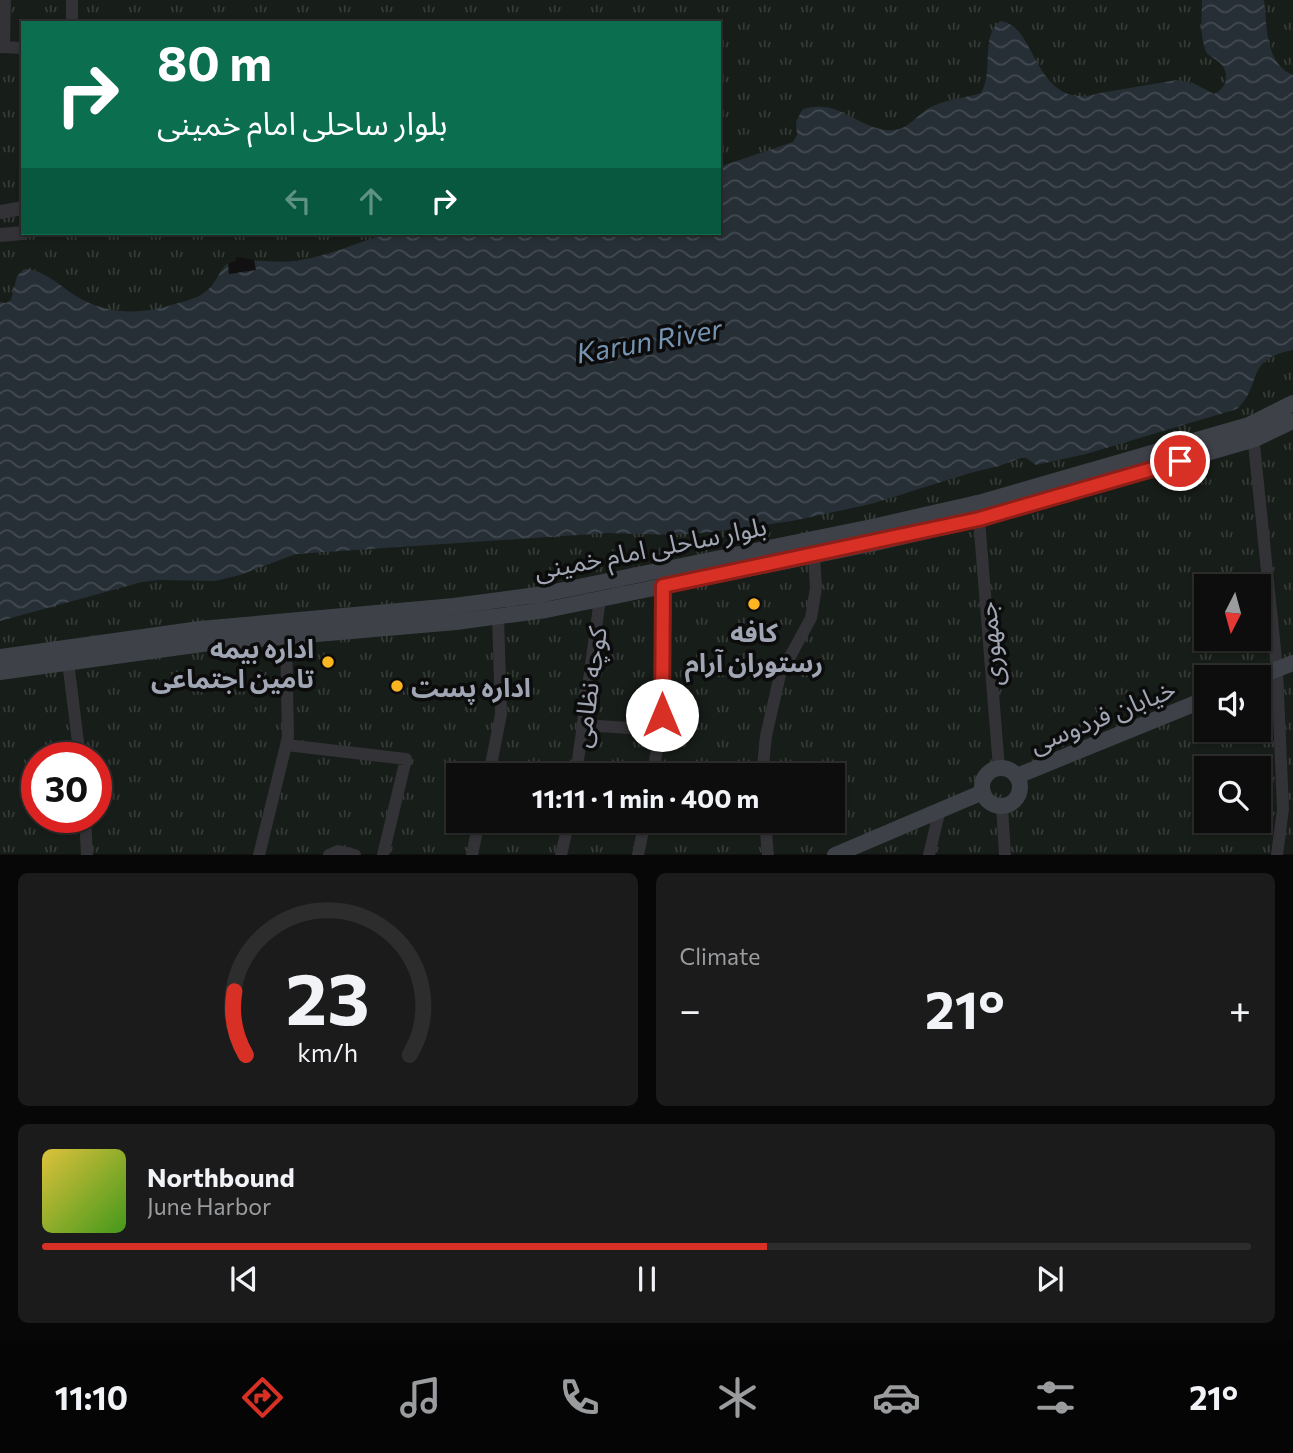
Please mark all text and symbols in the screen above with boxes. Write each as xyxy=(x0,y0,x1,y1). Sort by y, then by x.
text: 80 m xyxy=(157,31,272,91)
icon: right xyxy=(42,49,133,140)
text: بلوار ساحلی امام خمینی xyxy=(157,102,447,142)
icon: left xyxy=(279,182,317,220)
icon: ahead xyxy=(352,182,390,220)
icon: right xyxy=(425,182,463,220)
water label: Karun River xyxy=(573,310,725,370)
pin xyxy=(1150,431,1210,491)
icon: arrive xyxy=(1161,442,1199,480)
street label: بلوار ساحلی امام خمینی xyxy=(531,509,770,591)
north arrow xyxy=(1194,574,1270,651)
map controls xyxy=(1194,574,1271,833)
marker: کافه رستوران آرام xyxy=(746,596,762,612)
street label: جمهوری xyxy=(970,600,1009,688)
place label: کافه رستوران آرام xyxy=(685,616,823,683)
street label: کوچه نظامی xyxy=(564,624,615,750)
place label: اداره بیمه تامین اجتماعی xyxy=(151,632,314,694)
marker: اداره بیمه تامین اجتماعی xyxy=(320,654,336,670)
button: sound xyxy=(1194,665,1271,742)
place label: اداره پست xyxy=(411,671,531,705)
street label: خیابان فردوسی xyxy=(1025,672,1180,759)
marker: اداره پست xyxy=(389,678,405,694)
position arrow xyxy=(625,678,699,752)
speed limit sign: 30 xyxy=(21,742,112,833)
button: search xyxy=(1194,756,1271,833)
text: 11:11 · 1 min · 400 m xyxy=(532,782,759,813)
text: Climate xyxy=(680,942,761,970)
text: 23 xyxy=(286,952,370,1041)
text: 21° xyxy=(925,976,1005,1040)
text: − xyxy=(680,985,701,1032)
text: + xyxy=(1229,985,1251,1032)
text: km/h xyxy=(297,1037,358,1067)
text: Northbound xyxy=(147,1161,295,1192)
text: June Harbor xyxy=(147,1192,271,1220)
icon: previous xyxy=(225,1260,263,1298)
icon: pause xyxy=(628,1260,666,1298)
icon: next xyxy=(1031,1260,1069,1298)
icon: directions xyxy=(238,1373,287,1422)
icon: music xyxy=(396,1373,445,1422)
icon: phone xyxy=(555,1373,604,1422)
icon: climate xyxy=(713,1373,762,1422)
icon: car xyxy=(872,1373,921,1422)
icon: filters xyxy=(1031,1373,1080,1422)
text: 11:10 xyxy=(55,1377,128,1417)
text: 21° xyxy=(1189,1377,1238,1417)

